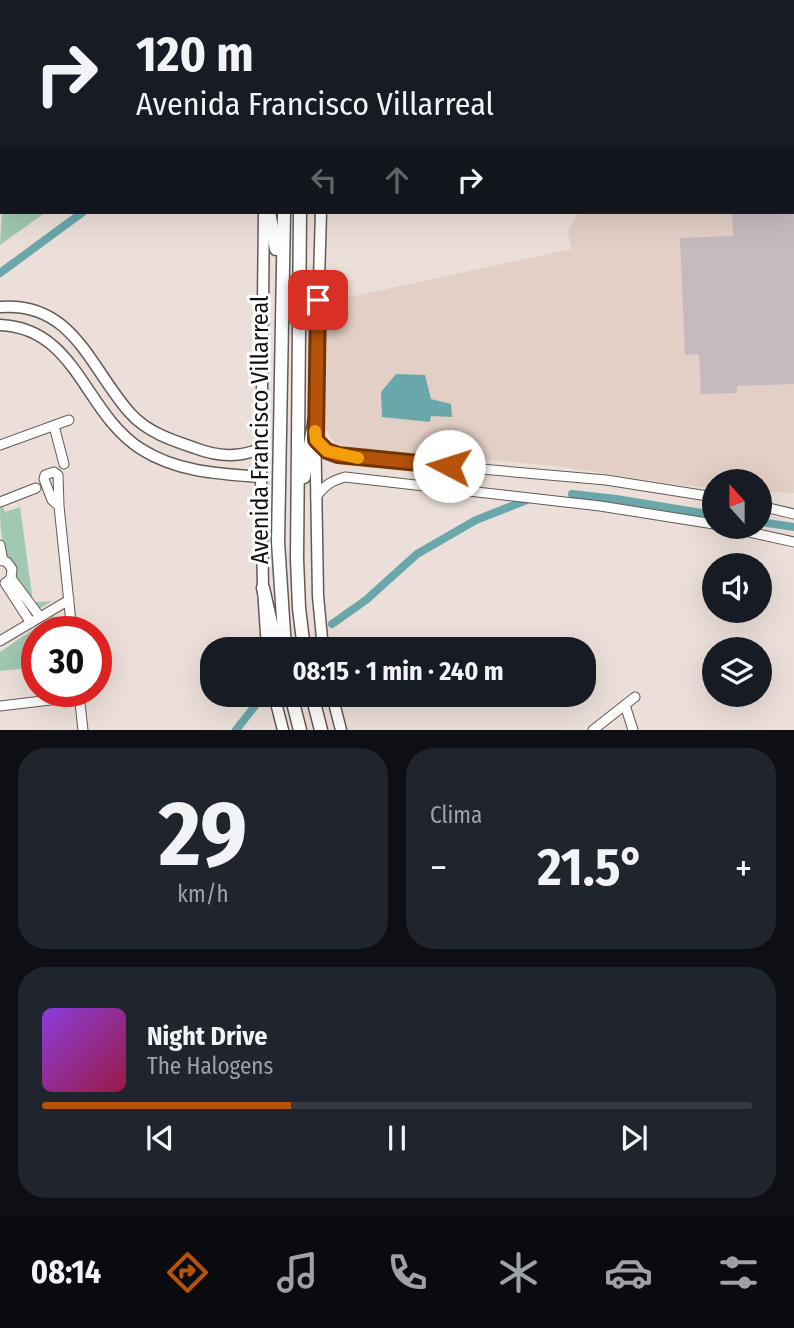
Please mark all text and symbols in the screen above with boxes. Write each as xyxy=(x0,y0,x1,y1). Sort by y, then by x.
text: 120 m xyxy=(136,25,254,84)
icon: right xyxy=(21,28,112,119)
text: Avenida Francisco Villarreal xyxy=(136,85,494,123)
icon: left xyxy=(305,161,343,199)
icon: ahead xyxy=(378,161,416,199)
icon: right xyxy=(451,161,489,199)
pin xyxy=(288,270,348,330)
icon: arrive xyxy=(299,281,337,319)
street label: Avenida Francisco Villarreal xyxy=(246,296,274,564)
position arrow xyxy=(412,429,486,503)
north arrow xyxy=(702,469,772,539)
map controls xyxy=(702,469,772,707)
button: sound xyxy=(702,553,772,623)
speed limit sign: 30 xyxy=(21,616,112,707)
button: layers xyxy=(702,637,772,707)
text: 08:15 · 1 min · 240 m xyxy=(292,656,504,687)
text: 29 xyxy=(159,780,247,889)
text: Clima xyxy=(430,801,482,829)
text: 21.5° xyxy=(537,836,644,899)
text: − xyxy=(430,845,447,891)
text: + xyxy=(735,845,752,891)
text: km/h xyxy=(177,880,229,908)
text: Night Drive xyxy=(147,1021,267,1052)
text: The Halogens xyxy=(147,1052,273,1080)
icon: previous xyxy=(141,1119,179,1157)
icon: pause xyxy=(378,1119,416,1157)
icon: next xyxy=(615,1119,653,1157)
icon: directions xyxy=(163,1248,212,1297)
icon: music xyxy=(273,1248,322,1297)
icon: phone xyxy=(383,1248,432,1297)
icon: climate xyxy=(494,1248,543,1297)
icon: car xyxy=(604,1248,653,1297)
icon: filters xyxy=(714,1248,763,1297)
text: 08:14 xyxy=(31,1253,101,1291)

